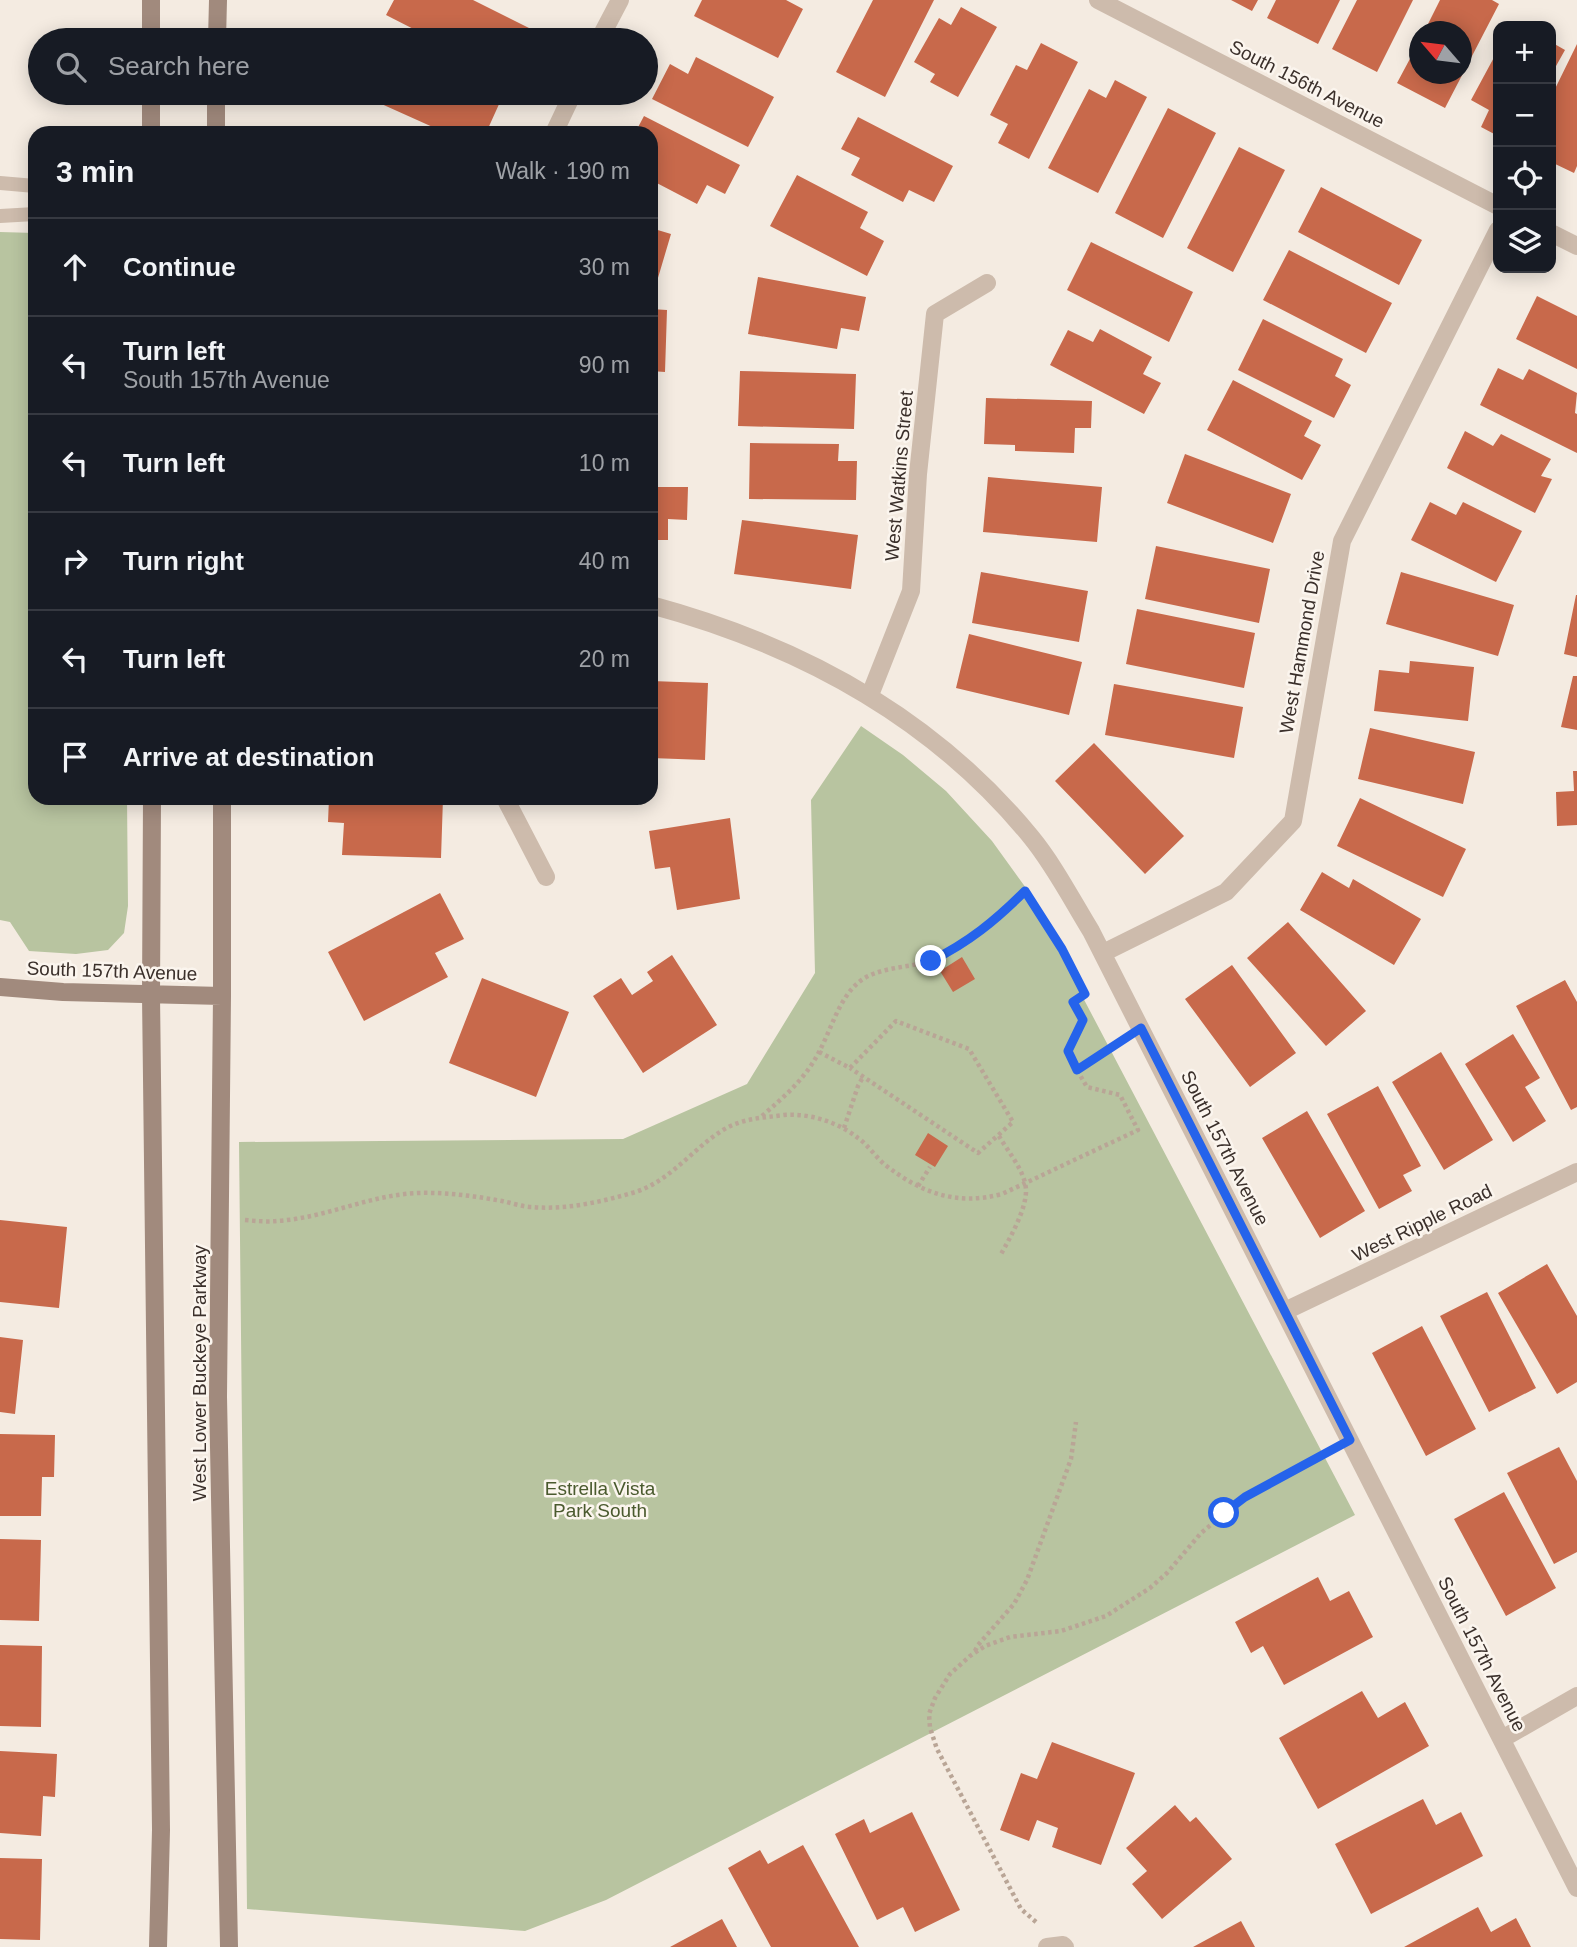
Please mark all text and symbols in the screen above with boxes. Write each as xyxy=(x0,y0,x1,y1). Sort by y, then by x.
north arrow xyxy=(1409,21,1472,84)
map controls xyxy=(1493,21,1556,273)
button: + xyxy=(1493,21,1556,84)
search box xyxy=(28,28,658,105)
street label: South 156th Avenue xyxy=(1226,36,1388,132)
icon: search xyxy=(52,48,90,86)
text: Search here xyxy=(108,51,250,81)
button: − xyxy=(1493,84,1556,147)
button: locate xyxy=(1493,147,1556,210)
text: 3 min xyxy=(56,155,134,188)
text: Walk · 190 m xyxy=(495,158,630,184)
button: layers xyxy=(1493,210,1556,273)
icon: ahead xyxy=(56,248,94,286)
text: Continue xyxy=(123,252,236,282)
text: 30 m xyxy=(579,254,630,280)
text: Turn left xyxy=(123,336,225,366)
icon: left xyxy=(56,346,94,384)
text: 90 m xyxy=(579,352,630,378)
text: South 157th Avenue xyxy=(123,367,330,393)
street label: West Watkins Street xyxy=(881,389,917,562)
icon: left xyxy=(56,444,94,482)
text: Turn left xyxy=(123,448,225,478)
text: 10 m xyxy=(579,450,630,476)
icon: right xyxy=(56,542,94,580)
text: Turn right xyxy=(123,546,244,576)
text: 40 m xyxy=(579,548,630,574)
street label: West Hammond Drive xyxy=(1276,549,1328,735)
icon: left xyxy=(56,640,94,678)
text: Turn left xyxy=(123,644,225,674)
text: 20 m xyxy=(579,646,630,672)
icon: arrive xyxy=(56,738,94,776)
text: Arrive at destination xyxy=(123,742,374,772)
route end xyxy=(915,945,946,976)
street label: South 157th Avenue xyxy=(26,958,198,984)
street label: South 157th Avenue xyxy=(1177,1067,1273,1229)
street label: West Ripple Road xyxy=(1349,1180,1495,1266)
street label: West Lower Buckeye Parkway xyxy=(189,1244,210,1501)
park label: Estrella Vista Park South xyxy=(545,1478,656,1521)
route start xyxy=(1208,1497,1239,1528)
street label: South 157th Avenue xyxy=(1434,1573,1530,1735)

